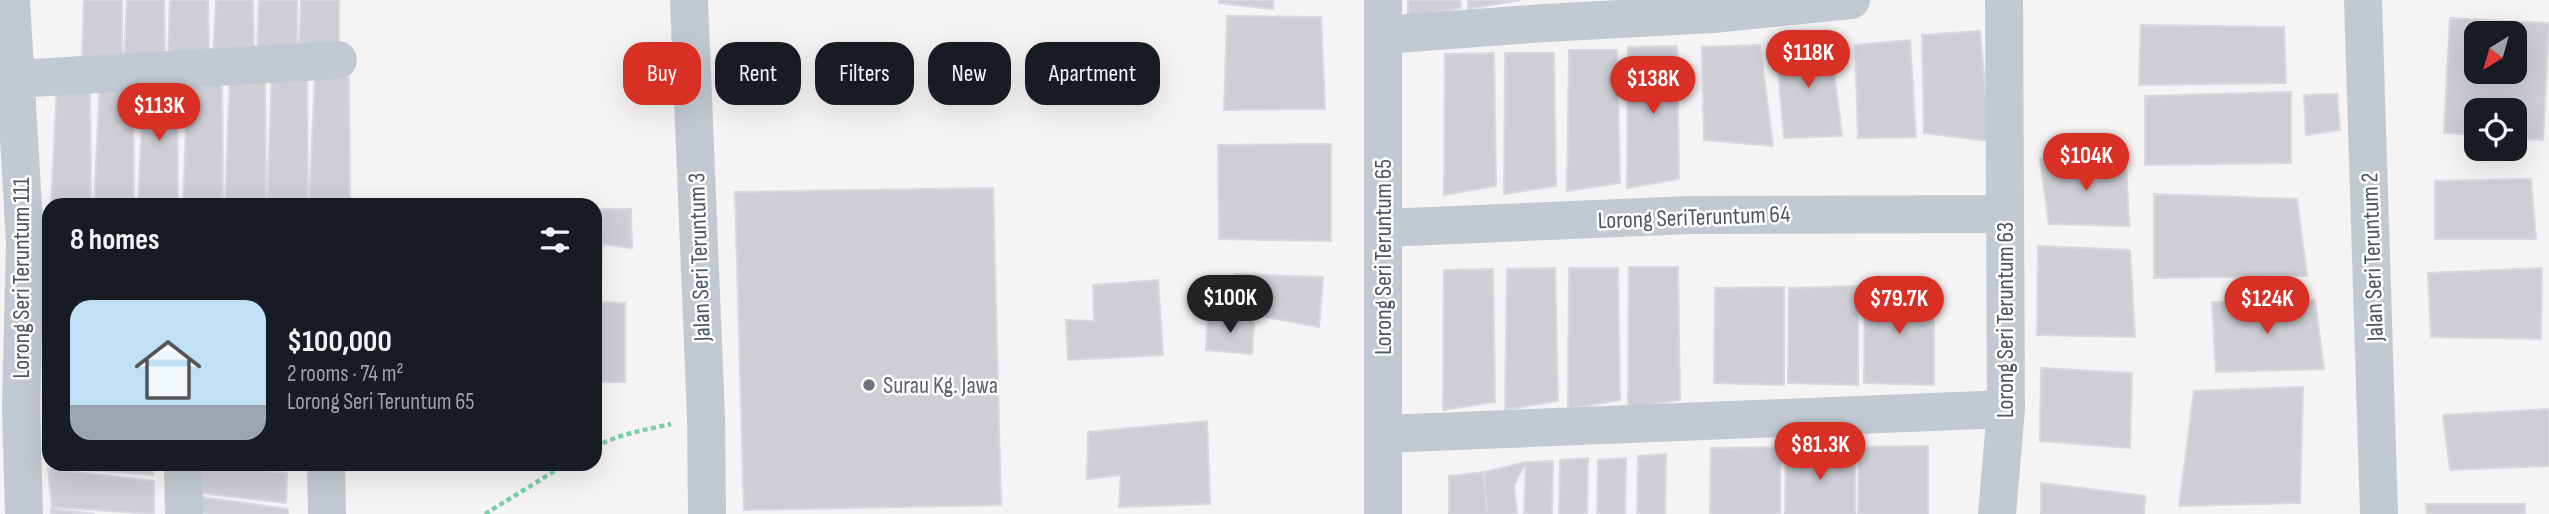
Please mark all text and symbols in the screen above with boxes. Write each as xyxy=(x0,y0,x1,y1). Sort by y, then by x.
north arrow xyxy=(2464,21,2527,84)
map controls xyxy=(2464,21,2527,161)
pin: $118K xyxy=(1759,31,1857,90)
text: $118K xyxy=(1782,39,1834,67)
chip: Buy xyxy=(623,42,701,105)
chip: Rent xyxy=(715,42,801,105)
chip: Filters xyxy=(815,42,914,105)
chip: New xyxy=(928,42,1011,105)
chip: Apartment xyxy=(1025,42,1160,105)
pin: $138K xyxy=(1604,57,1702,116)
text: $138K xyxy=(1626,65,1680,93)
pin: $113K xyxy=(110,83,208,143)
text: $113K xyxy=(133,92,185,120)
button: locate xyxy=(2464,98,2527,161)
pin: $104K xyxy=(2037,134,2135,193)
text: $104K xyxy=(2059,142,2113,170)
street label: Lorong Seri Teruntum 65 xyxy=(1369,159,1398,355)
street label: Jalan Seri Teruntum 3 xyxy=(682,172,717,343)
street label: Jalan Seri Teruntum 2 xyxy=(2355,172,2390,343)
street label: Lorong Seri Teruntum 111 xyxy=(7,177,36,378)
street label: Lorong SeriTeruntum 64 xyxy=(1597,200,1791,235)
icon: filters xyxy=(536,221,574,259)
text: 8 homes xyxy=(70,222,159,258)
street label: Lorong Seri Teruntum 63 xyxy=(1991,222,2020,418)
pin: $100K xyxy=(1181,276,1279,335)
pin: $79.7K xyxy=(1842,276,1956,336)
pin: $124K xyxy=(2218,276,2316,336)
text: $100K xyxy=(1203,284,1257,312)
text: $79.7K xyxy=(1870,285,1928,313)
text: $124K xyxy=(2240,285,2294,313)
text: $100,000 xyxy=(287,324,392,360)
icon: home xyxy=(126,328,210,412)
text: 2 rooms · 74 m² xyxy=(287,360,404,388)
place label: Surau Kg. Jawa xyxy=(883,371,998,400)
marker: Surau Kg. Jawa xyxy=(861,377,877,393)
text: Lorong Seri Teruntum 65 xyxy=(287,388,475,416)
pin: $81.3K xyxy=(1763,422,1877,482)
text: $81.3K xyxy=(1790,431,1850,459)

